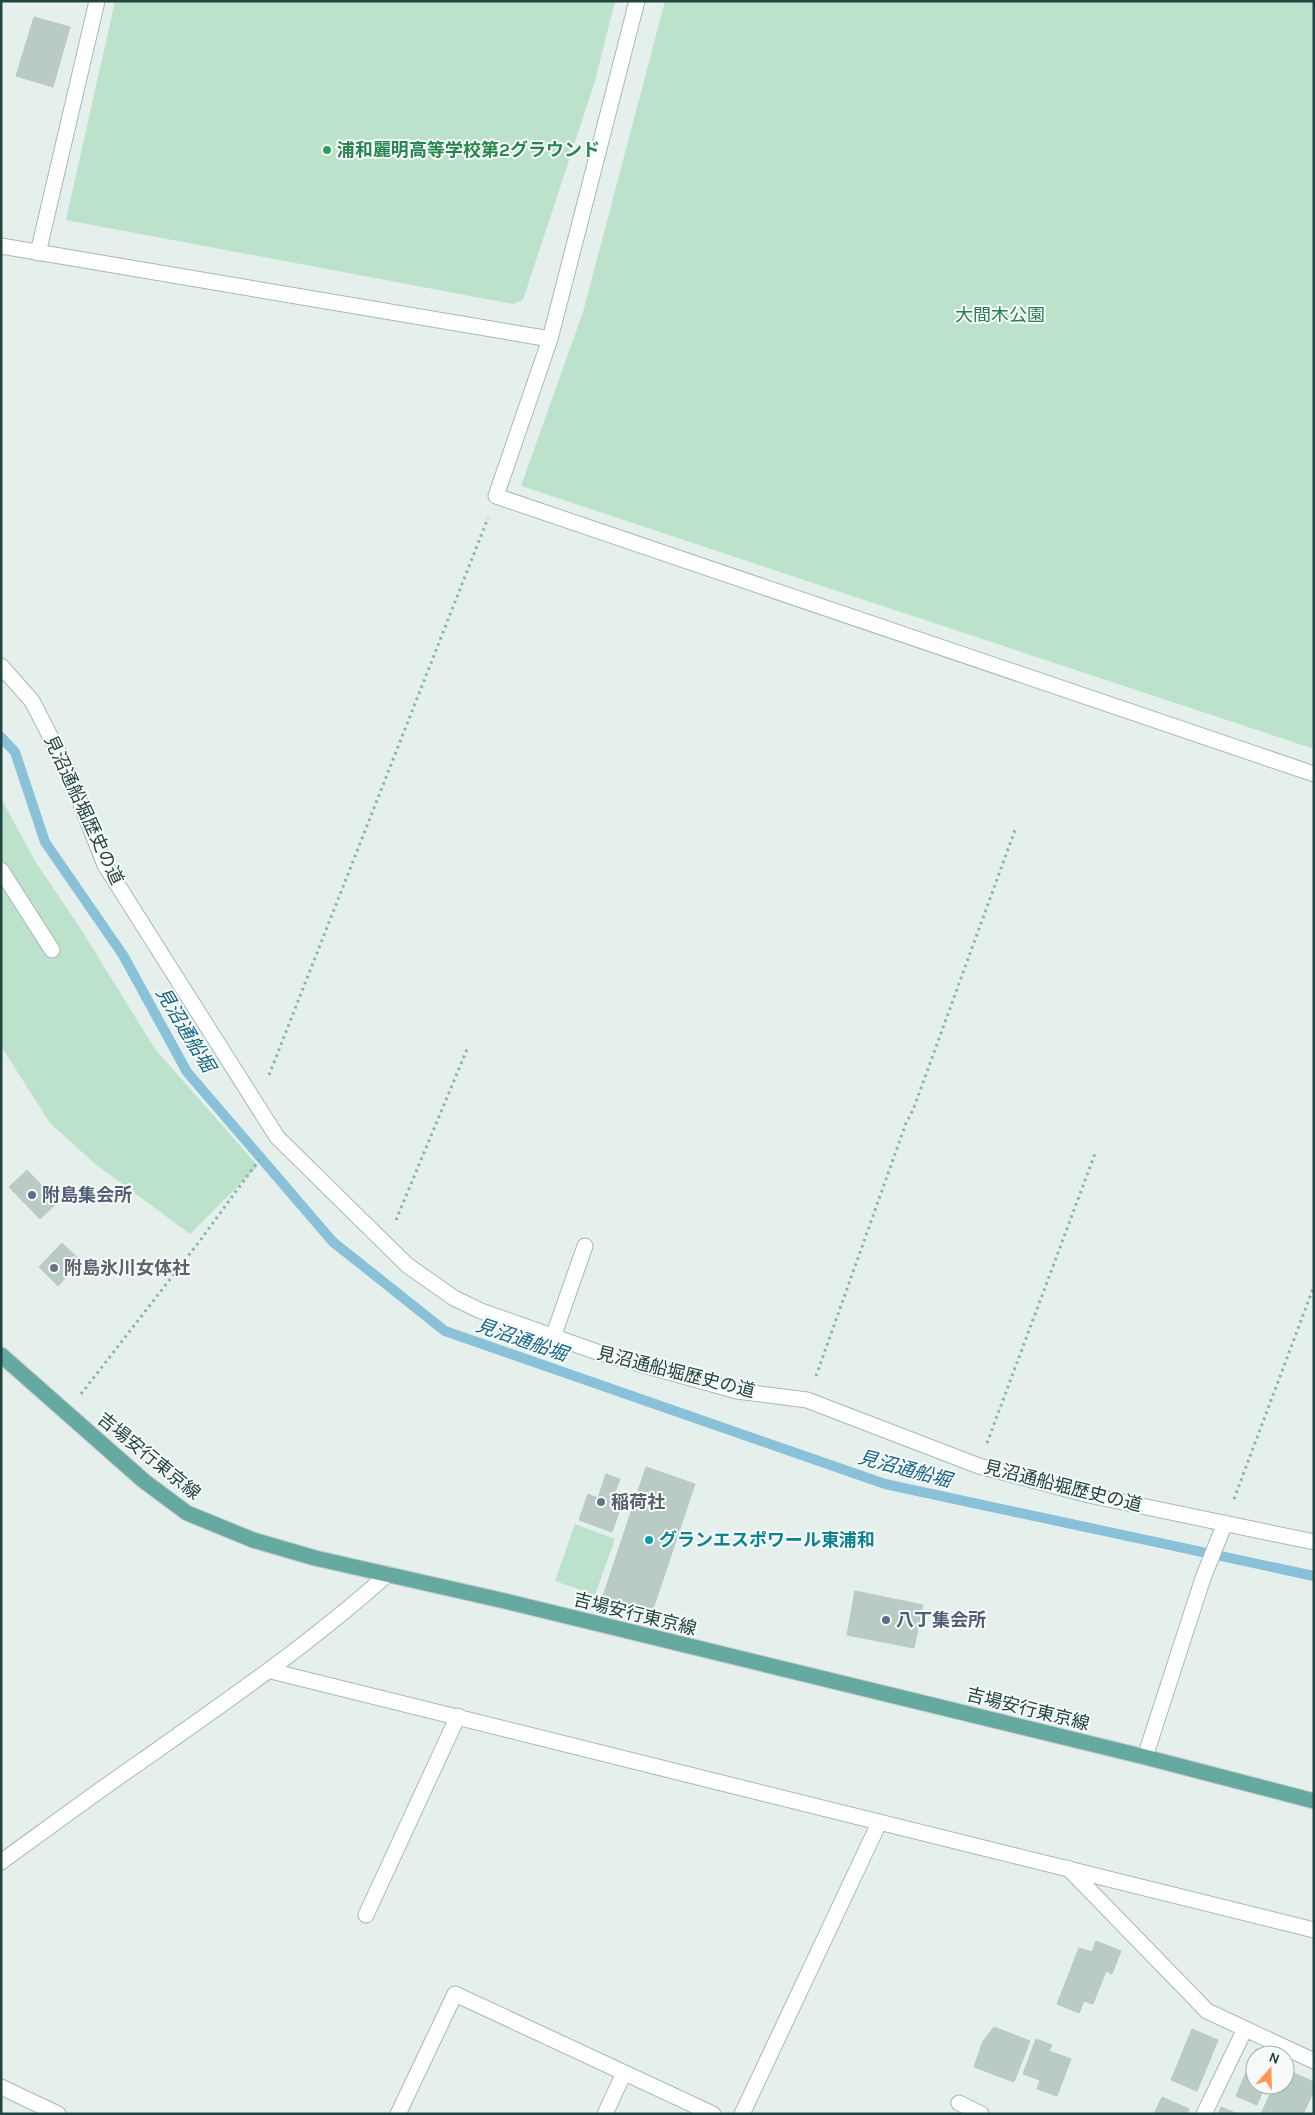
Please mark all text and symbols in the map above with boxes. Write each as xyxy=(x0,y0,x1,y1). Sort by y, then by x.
place label: 浦和麗明高等学校第2グラウンド xyxy=(337,139,600,161)
marker: 浦和麗明高等学校第2グラウンド xyxy=(321,144,333,156)
park label: 大間木公園 xyxy=(955,304,1045,326)
street label: 見沼通船堀歴史の道 xyxy=(40,732,128,888)
water label: 見沼通船堀 xyxy=(151,983,221,1078)
place label: 附島集会所 xyxy=(42,1184,132,1206)
marker: 附島集会所 xyxy=(26,1189,38,1201)
place label: 附島氷川女体社 xyxy=(64,1257,190,1279)
marker: 附島氷川女体社 xyxy=(48,1262,60,1274)
water label: 見沼通船堀 xyxy=(473,1314,573,1367)
street label: 見沼通船堀歴史の道 xyxy=(595,1342,757,1402)
street label: 吉場安行東京線 xyxy=(93,1408,205,1504)
water label: 見沼通船堀 xyxy=(856,1446,956,1493)
street label: 見沼通船堀歴史の道 xyxy=(982,1456,1144,1516)
place label: 稲荷社 xyxy=(611,1491,665,1513)
marker: 稲荷社 xyxy=(595,1496,607,1508)
place label: グランエスポワール東浦和 xyxy=(659,1529,875,1551)
marker: グランエスポワール東浦和 xyxy=(643,1534,655,1546)
street label: 吉場安行東京線 xyxy=(571,1588,699,1640)
place label: 八丁集会所 xyxy=(896,1609,986,1631)
marker: 八丁集会所 xyxy=(880,1614,892,1626)
street label: 吉場安行東京線 xyxy=(964,1683,1092,1735)
north arrow xyxy=(1245,2045,1295,2095)
text: N xyxy=(1267,2049,1282,2068)

